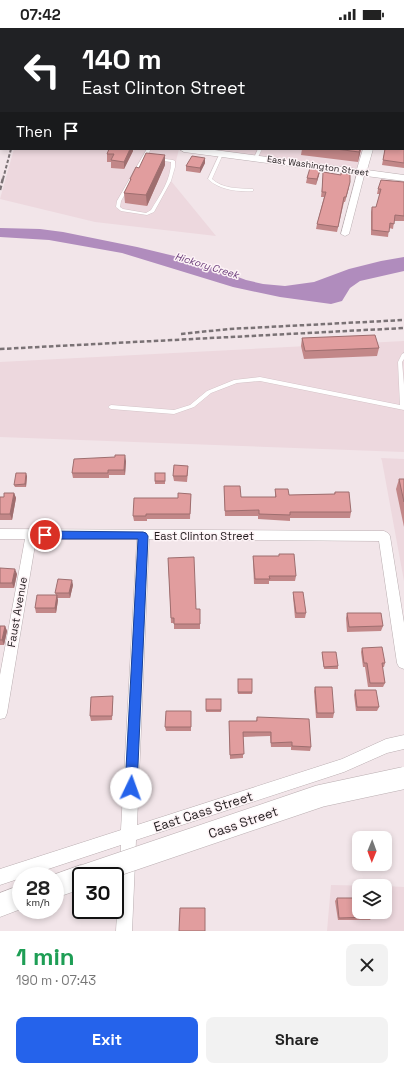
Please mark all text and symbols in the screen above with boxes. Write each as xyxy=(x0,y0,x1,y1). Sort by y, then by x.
text: 07:42 xyxy=(20,5,61,24)
text: 140 m xyxy=(82,41,162,77)
icon: left xyxy=(16,44,68,96)
text: East Clinton Street xyxy=(82,76,246,99)
icon: arrive xyxy=(60,120,82,142)
text: Then xyxy=(16,122,52,141)
street label: East Washington Street xyxy=(266,153,370,179)
water label: Hickory Creek xyxy=(173,250,242,282)
pin xyxy=(28,518,62,552)
icon: arrive xyxy=(34,524,56,546)
street label: East Clinton Street xyxy=(154,529,254,543)
street label: Faust Avenue xyxy=(4,576,30,648)
position arrow xyxy=(110,767,152,809)
street label: East Cass Street xyxy=(151,788,255,834)
street label: Cass Street xyxy=(206,803,280,841)
north arrow xyxy=(352,831,392,871)
map controls xyxy=(352,831,392,919)
speed limit sign: 30 xyxy=(72,867,124,919)
text: 28 xyxy=(26,875,50,901)
button: layers xyxy=(352,879,392,919)
text: km/h xyxy=(26,896,50,909)
text: 1 min xyxy=(16,941,75,972)
button: close xyxy=(346,944,388,986)
text: 190 m · 07:43 xyxy=(16,972,96,989)
button: Exit xyxy=(16,1017,198,1063)
button: Share xyxy=(206,1017,388,1063)

